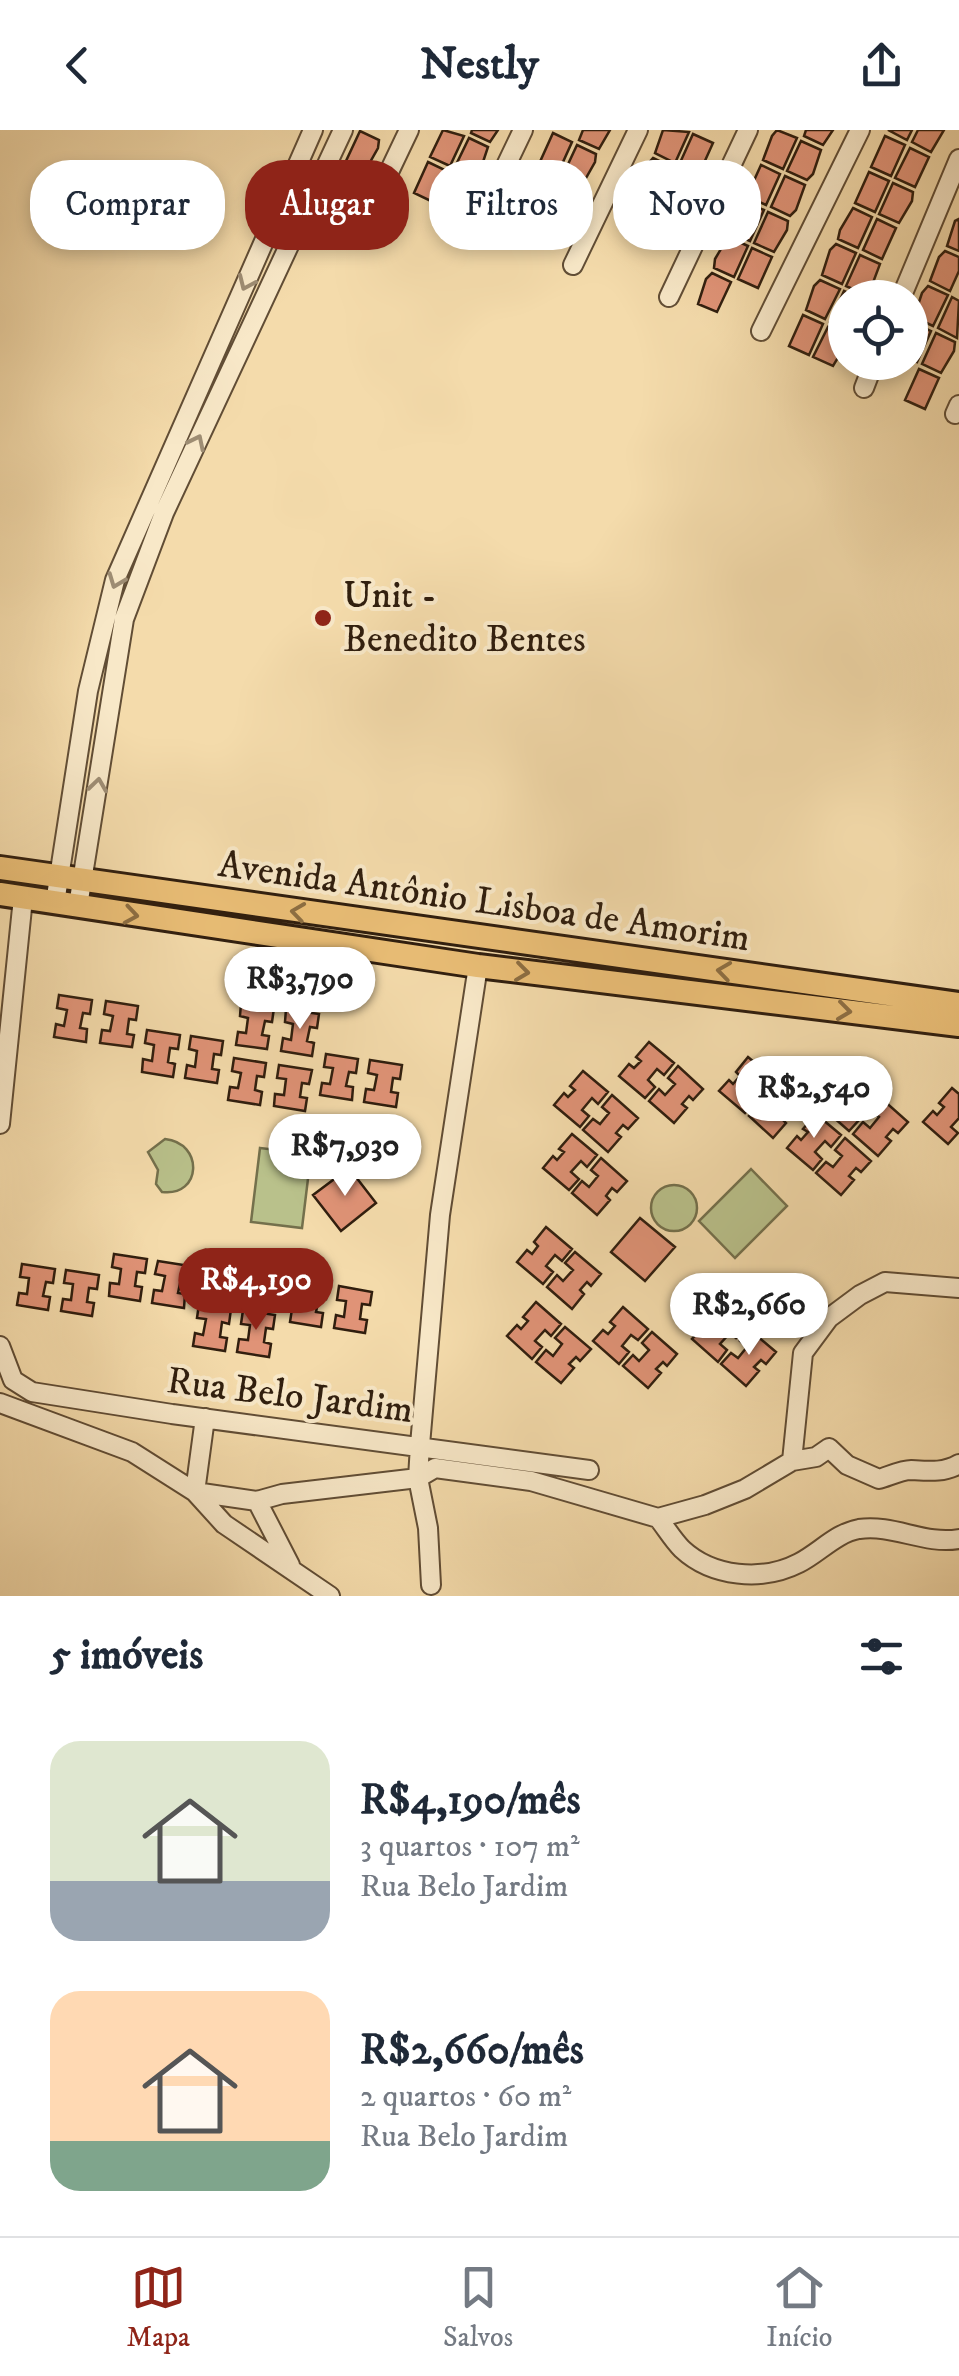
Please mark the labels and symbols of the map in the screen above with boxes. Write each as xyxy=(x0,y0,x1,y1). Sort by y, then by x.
one-way arrow xyxy=(238,273,258,291)
one-way arrow xyxy=(185,434,205,452)
one-way arrow xyxy=(108,571,128,589)
place label: Unit - Benedito Bentes xyxy=(343,572,586,664)
marker: Unit - Benedito Bentes xyxy=(312,607,334,629)
one-way arrow xyxy=(86,777,107,793)
street label: Avenida Antônio Lisboa de Amorim xyxy=(215,841,753,963)
one-way arrow xyxy=(290,902,306,923)
one-way arrow xyxy=(123,903,139,924)
pin: R$3,790 xyxy=(208,947,392,1032)
one-way arrow xyxy=(514,961,530,982)
one-way arrow xyxy=(715,961,732,982)
one-way arrow xyxy=(837,1000,853,1021)
pin: R$2,540 xyxy=(722,1056,906,1141)
pin: R$7,930 xyxy=(253,1114,437,1199)
pin: R$4,190 xyxy=(164,1248,348,1333)
pin: R$2,660 xyxy=(657,1273,841,1358)
street label: Rua Belo Jardim xyxy=(164,1357,416,1435)

